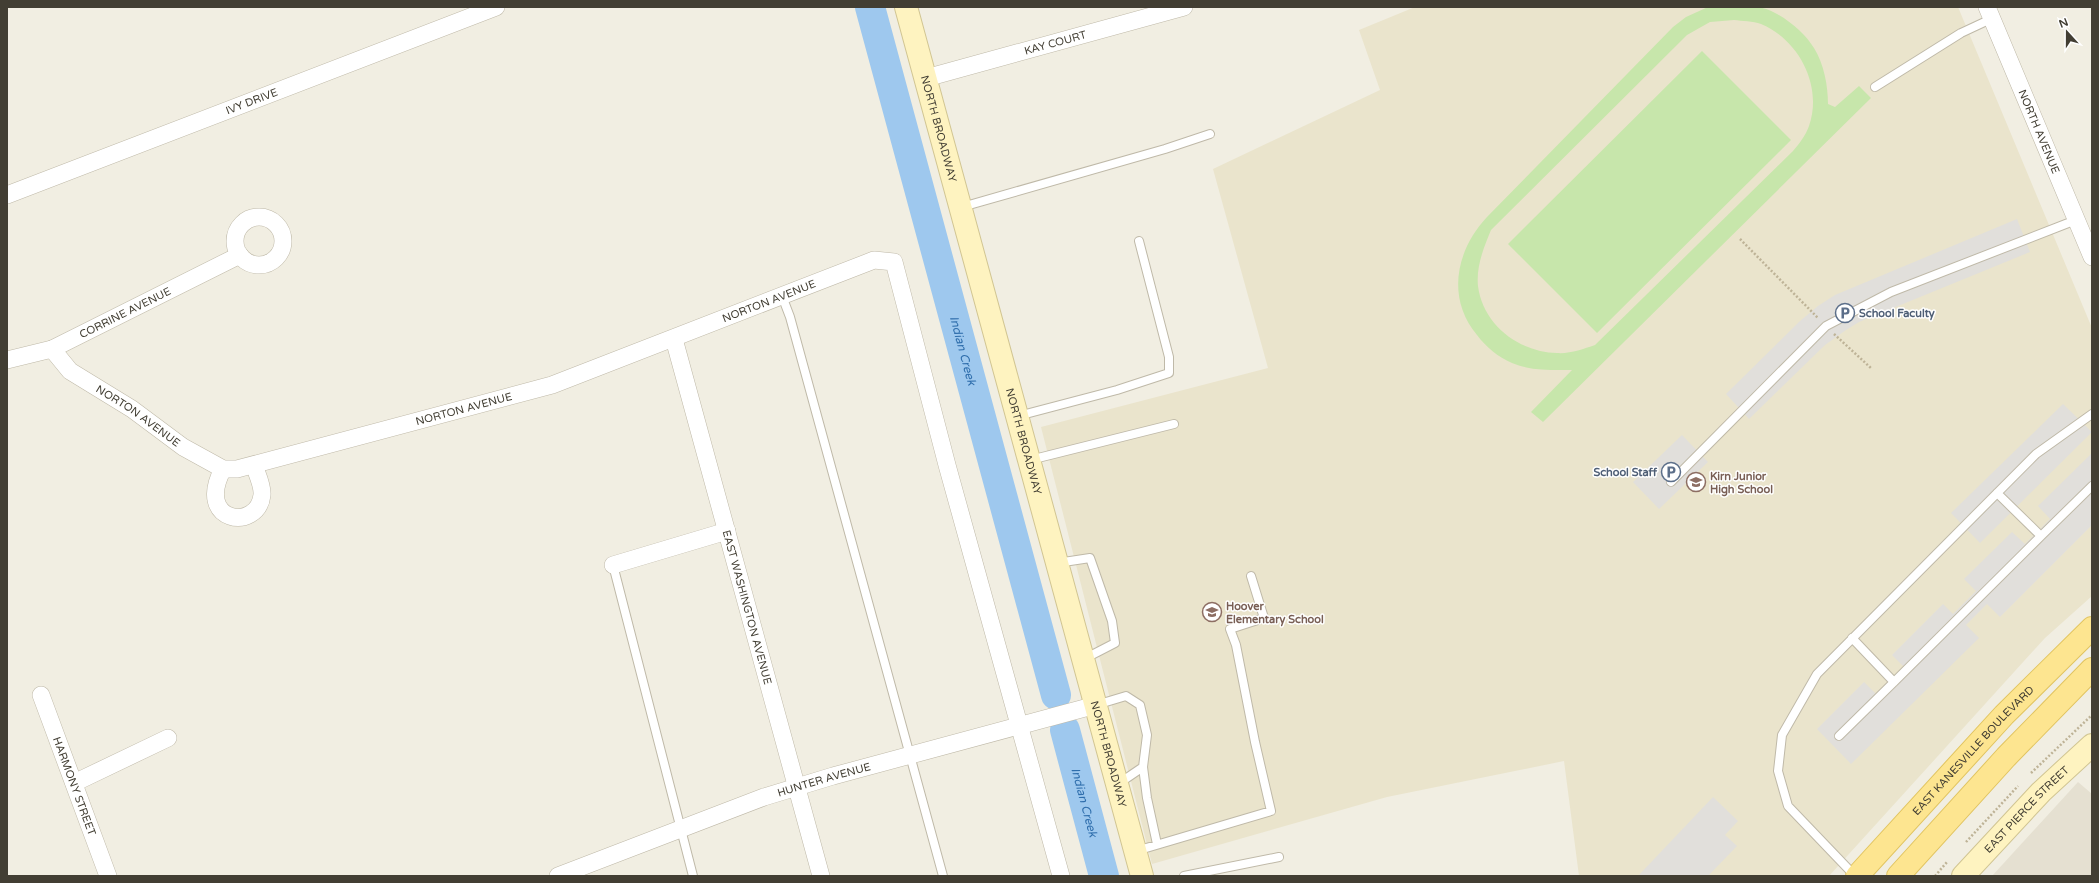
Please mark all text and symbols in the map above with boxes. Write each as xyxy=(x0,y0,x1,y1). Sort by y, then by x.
north arrow xyxy=(2047,12,2087,52)
text: N xyxy=(2057,15,2070,31)
street label: KAY COURT xyxy=(1023,28,1088,58)
street label: NORTH BROADWAY xyxy=(918,74,959,183)
street label: IVY DRIVE xyxy=(224,86,280,117)
street label: NORTH AVENUE xyxy=(2015,88,2062,176)
street label: NORTON AVENUE xyxy=(720,277,818,325)
street label: CORRINE AVENUE xyxy=(77,285,173,341)
parking icon: School Faculty xyxy=(1834,302,1856,324)
place label: School Faculty xyxy=(1859,307,1935,321)
water label: Indian Creek xyxy=(947,314,979,388)
street label: NORTON AVENUE xyxy=(94,383,183,450)
street label: NORTH BROADWAY xyxy=(1003,387,1044,496)
street label: NORTON AVENUE xyxy=(414,390,513,428)
parking icon: School Staff xyxy=(1660,461,1682,483)
place label: School Staff xyxy=(1593,466,1657,479)
place label: Kirn Junior High School xyxy=(1710,470,1773,497)
school or university icon: Kirn Junior High School xyxy=(1685,471,1707,493)
street label: EAST WASHINGTON AVENUE xyxy=(720,529,774,686)
place label: Hoover Elementary School xyxy=(1226,600,1324,627)
school or university icon: Hoover Elementary School xyxy=(1201,601,1223,623)
street label: EAST KANESVILLE BOULEVARD xyxy=(1910,683,2037,818)
street label: NORTH BROADWAY xyxy=(1088,699,1129,809)
street label: HARMONY STREET xyxy=(50,735,99,838)
street label: HUNTER AVENUE xyxy=(776,760,872,800)
street label: EAST PIERCE STREET xyxy=(1982,763,2072,856)
water label: Indian Creek xyxy=(1068,766,1101,840)

